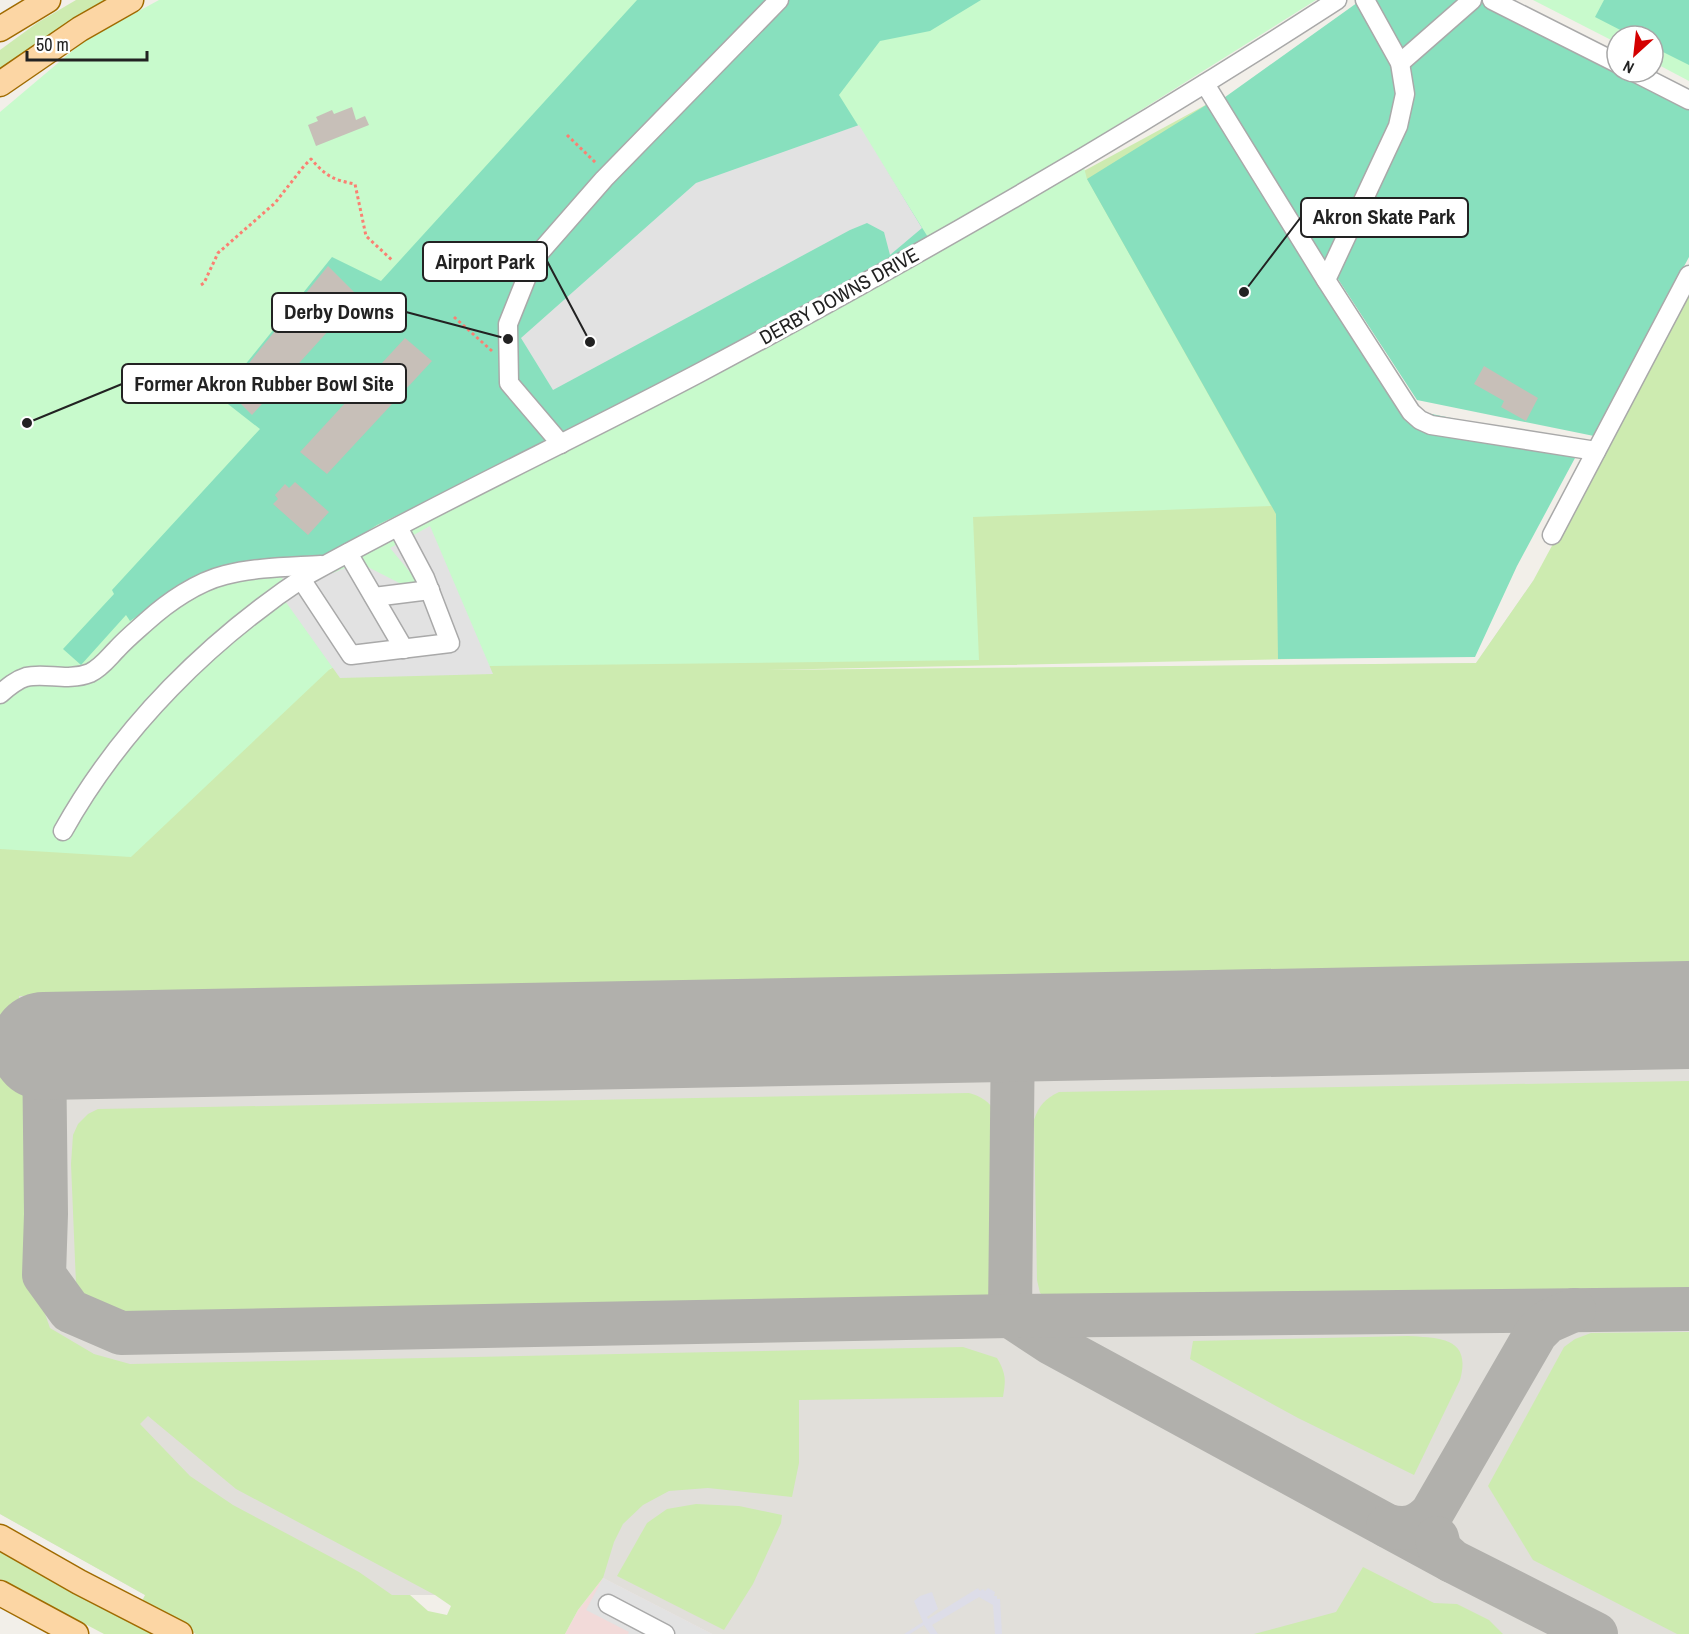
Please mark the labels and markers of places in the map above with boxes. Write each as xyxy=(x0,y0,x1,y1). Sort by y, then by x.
callout: Akron Skate Park xyxy=(1301,198,1468,237)
callout: Airport Park xyxy=(423,242,547,281)
callout: Derby Downs xyxy=(272,293,406,332)
callout: Former Akron Rubber Bowl Site xyxy=(122,364,406,403)

